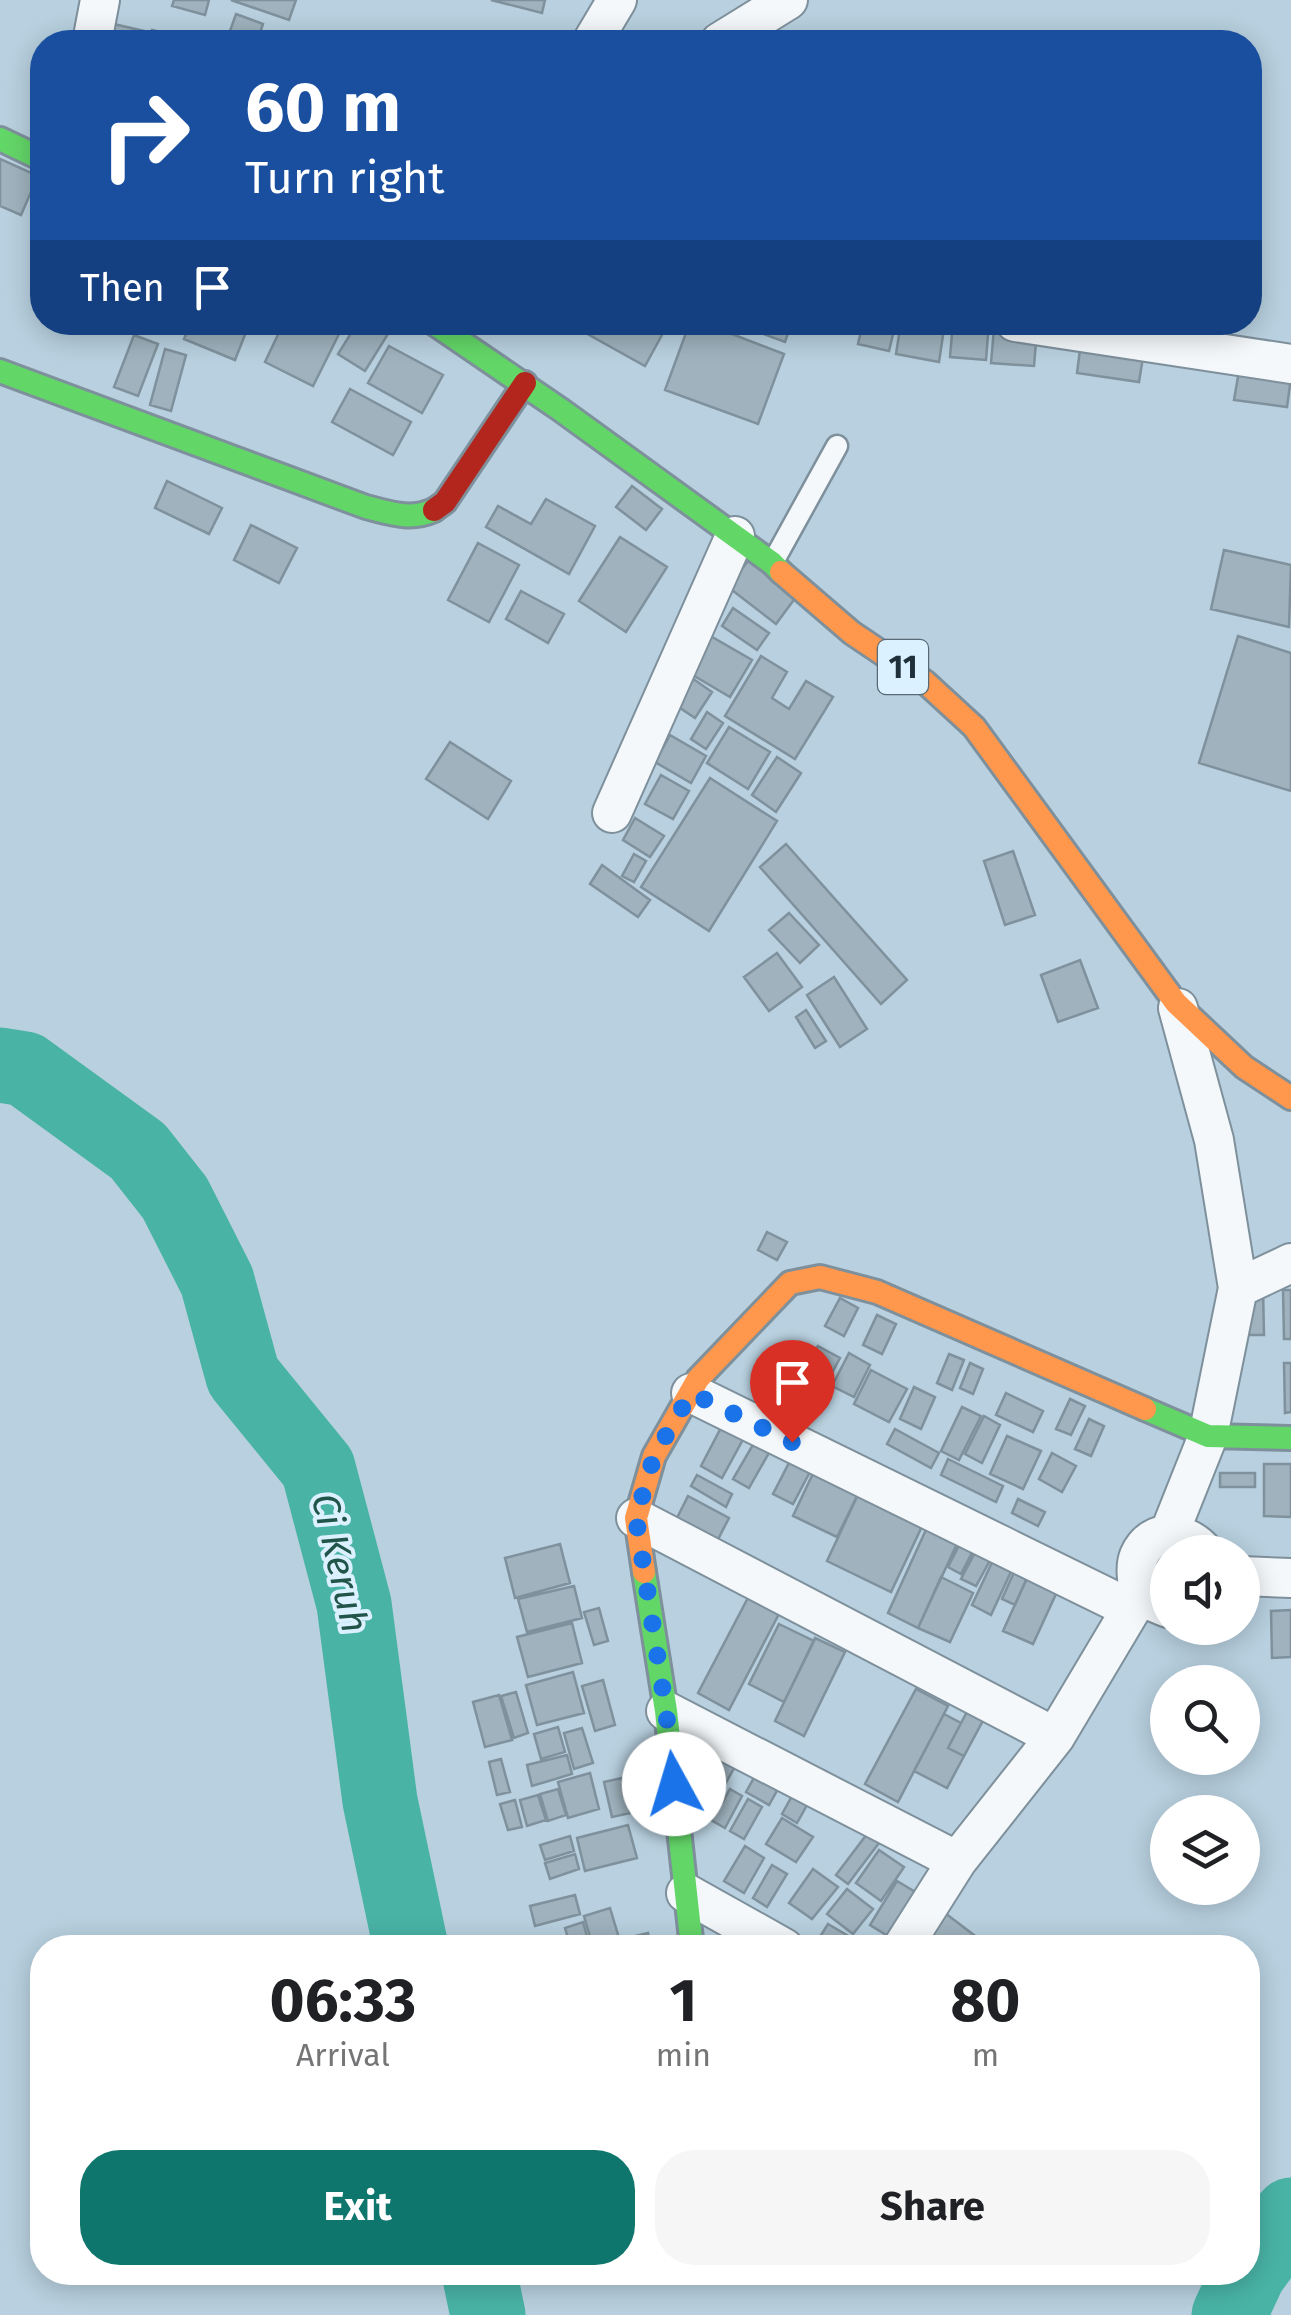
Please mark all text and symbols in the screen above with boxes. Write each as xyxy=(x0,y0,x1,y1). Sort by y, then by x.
text: 60 m xyxy=(245,66,401,150)
icon: right xyxy=(80,70,210,200)
text: Turn right xyxy=(245,151,444,205)
icon: arrive xyxy=(185,260,240,315)
text: Then xyxy=(80,265,165,311)
road number: 11 xyxy=(878,640,928,694)
pin xyxy=(750,1340,835,1443)
icon: arrive xyxy=(765,1355,820,1410)
water label: Ci Keruh xyxy=(302,1489,378,1637)
map controls xyxy=(1150,1535,1260,1905)
button: sound xyxy=(1150,1535,1260,1645)
button: search xyxy=(1150,1665,1260,1775)
position arrow xyxy=(622,1732,726,1836)
button: layers xyxy=(1150,1795,1260,1905)
text: 06:33 xyxy=(270,1965,416,2037)
text: 1 xyxy=(669,1965,697,2037)
text: 80 xyxy=(951,1965,1020,2037)
text: Arrival xyxy=(296,2036,390,2074)
text: min xyxy=(656,2036,711,2074)
text: m xyxy=(972,2036,999,2074)
button: Exit xyxy=(80,2150,635,2265)
button: Share xyxy=(655,2150,1210,2265)

